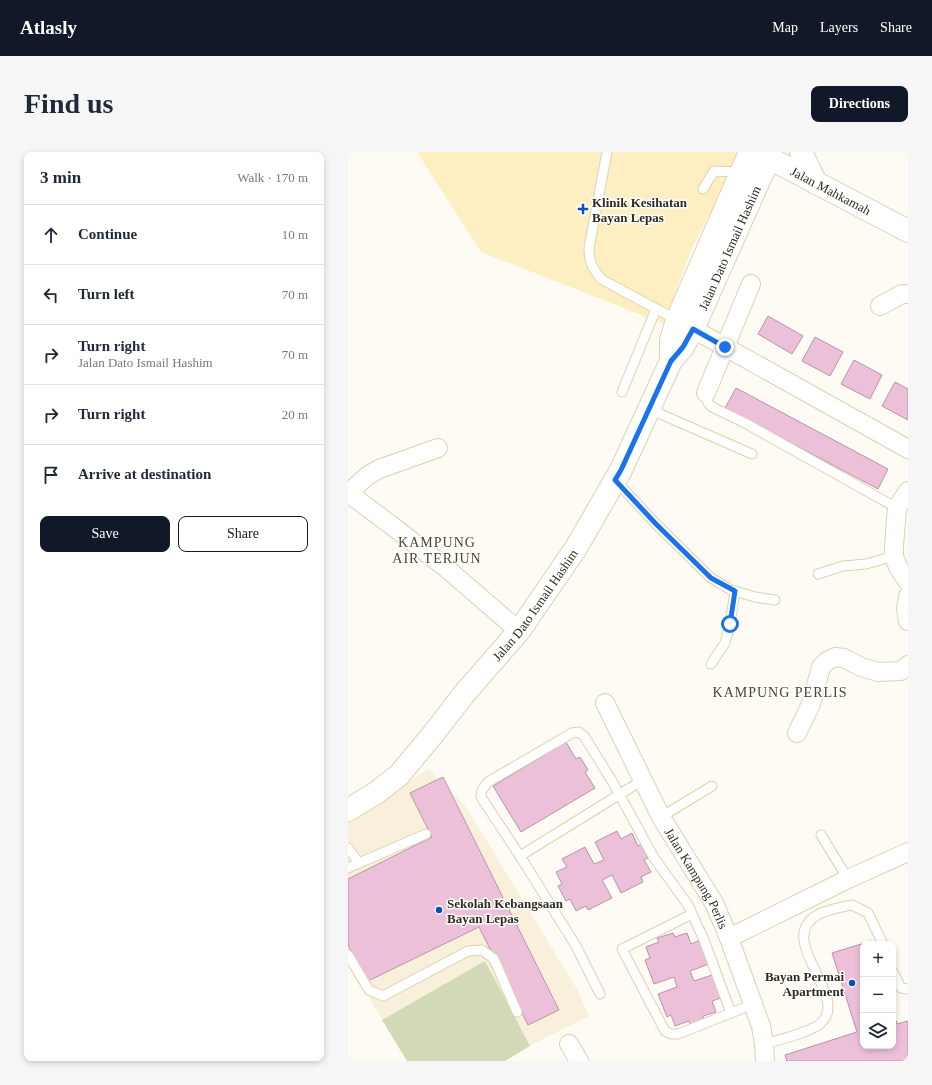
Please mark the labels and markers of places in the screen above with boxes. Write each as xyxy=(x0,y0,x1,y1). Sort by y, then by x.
place label: Klinik Kesihatan Bayan Lepas xyxy=(592,195,688,225)
marker: Klinik Kesihatan Bayan Lepas xyxy=(577,203,589,215)
place label: Sekolah Kebangsaan Bayan Lepas xyxy=(447,896,564,926)
marker: Sekolah Kebangsaan Bayan Lepas xyxy=(434,905,444,915)
place label: Bayan Permai Apartment xyxy=(765,969,845,999)
marker: Bayan Permai Apartment xyxy=(847,978,857,988)

